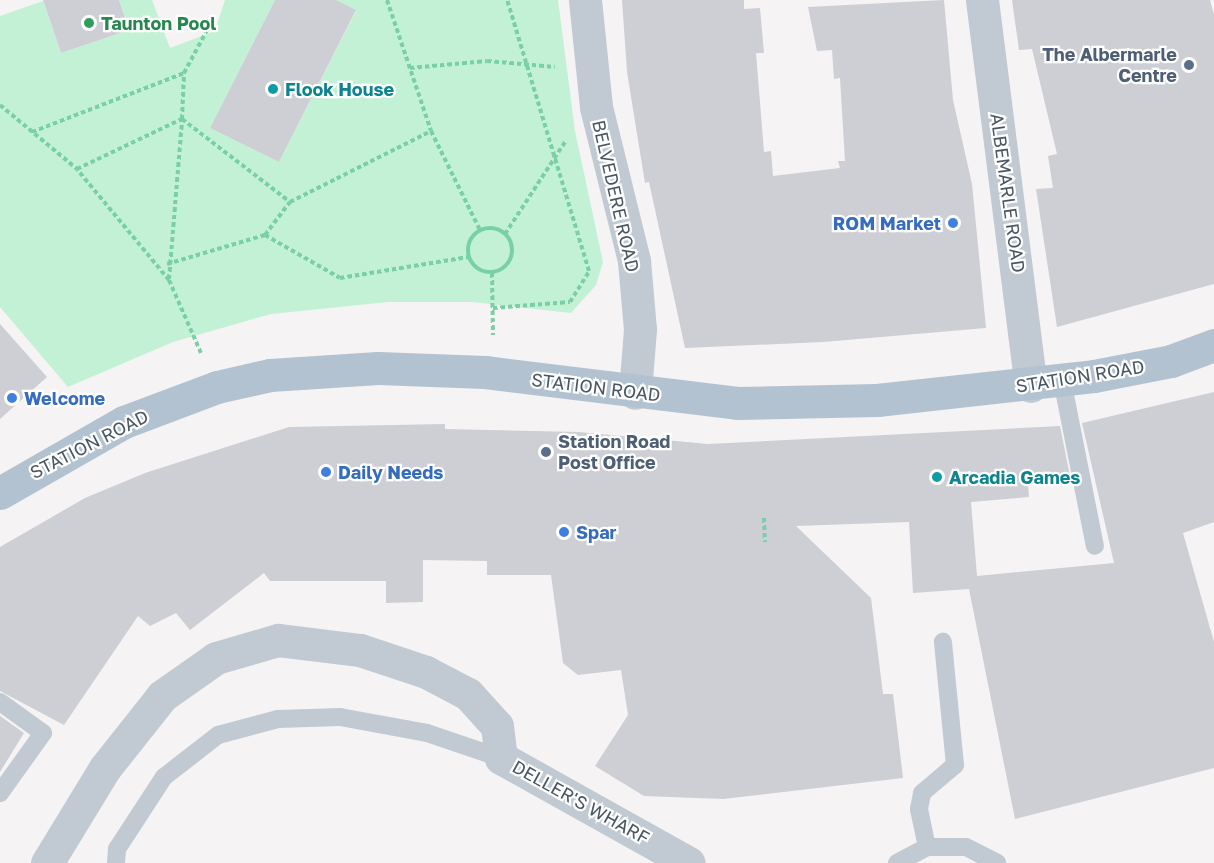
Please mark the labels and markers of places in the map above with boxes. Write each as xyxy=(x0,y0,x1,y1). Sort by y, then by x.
place label: Taunton Pool xyxy=(101,12,216,34)
marker: Taunton Pool xyxy=(82,16,96,30)
place label: The Albermarle Centre xyxy=(1042,44,1177,86)
marker: The Albermarle Centre xyxy=(1182,58,1196,72)
place label: Flook House xyxy=(285,78,394,100)
marker: Flook House xyxy=(266,82,280,96)
place label: ROM Market xyxy=(833,212,941,234)
marker: ROM Market xyxy=(946,216,960,230)
place label: Welcome xyxy=(24,387,105,409)
marker: Welcome xyxy=(5,391,19,405)
place label: Station Road Post Office xyxy=(558,431,670,474)
marker: Station Road Post Office xyxy=(539,445,553,459)
place label: Daily Needs xyxy=(338,461,443,483)
marker: Daily Needs xyxy=(319,465,333,479)
place label: Arcadia Games xyxy=(949,466,1080,488)
marker: Arcadia Games xyxy=(930,470,944,484)
place label: Spar xyxy=(576,521,617,543)
marker: Spar xyxy=(557,525,571,539)

